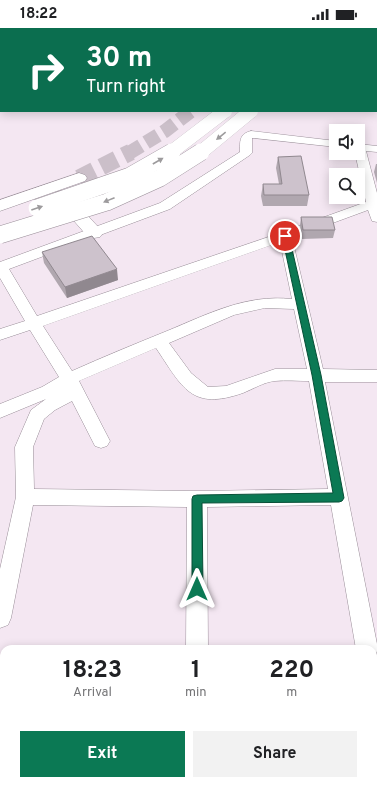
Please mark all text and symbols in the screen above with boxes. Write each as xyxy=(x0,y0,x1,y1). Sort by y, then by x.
text: 18:22 xyxy=(20,5,57,24)
text: 30 m xyxy=(86,41,152,77)
icon: right xyxy=(20,44,72,96)
text: Turn right xyxy=(86,76,166,99)
map controls xyxy=(329,124,365,204)
button: sound xyxy=(329,124,365,160)
one-way arrow xyxy=(215,131,226,140)
one-way arrow xyxy=(152,157,163,164)
button: search xyxy=(329,168,365,204)
one-way arrow xyxy=(102,198,114,204)
one-way arrow xyxy=(31,205,43,211)
pin xyxy=(268,219,302,253)
icon: arrive xyxy=(274,225,296,247)
position arrow xyxy=(176,568,218,610)
text: 18:23 xyxy=(63,656,122,686)
text: 1 xyxy=(191,656,201,686)
text: 220 xyxy=(269,656,314,686)
text: Arrival xyxy=(73,685,112,701)
text: min xyxy=(185,685,207,701)
text: m xyxy=(286,685,297,701)
button: Exit xyxy=(20,731,185,777)
button: Share xyxy=(193,731,357,777)

